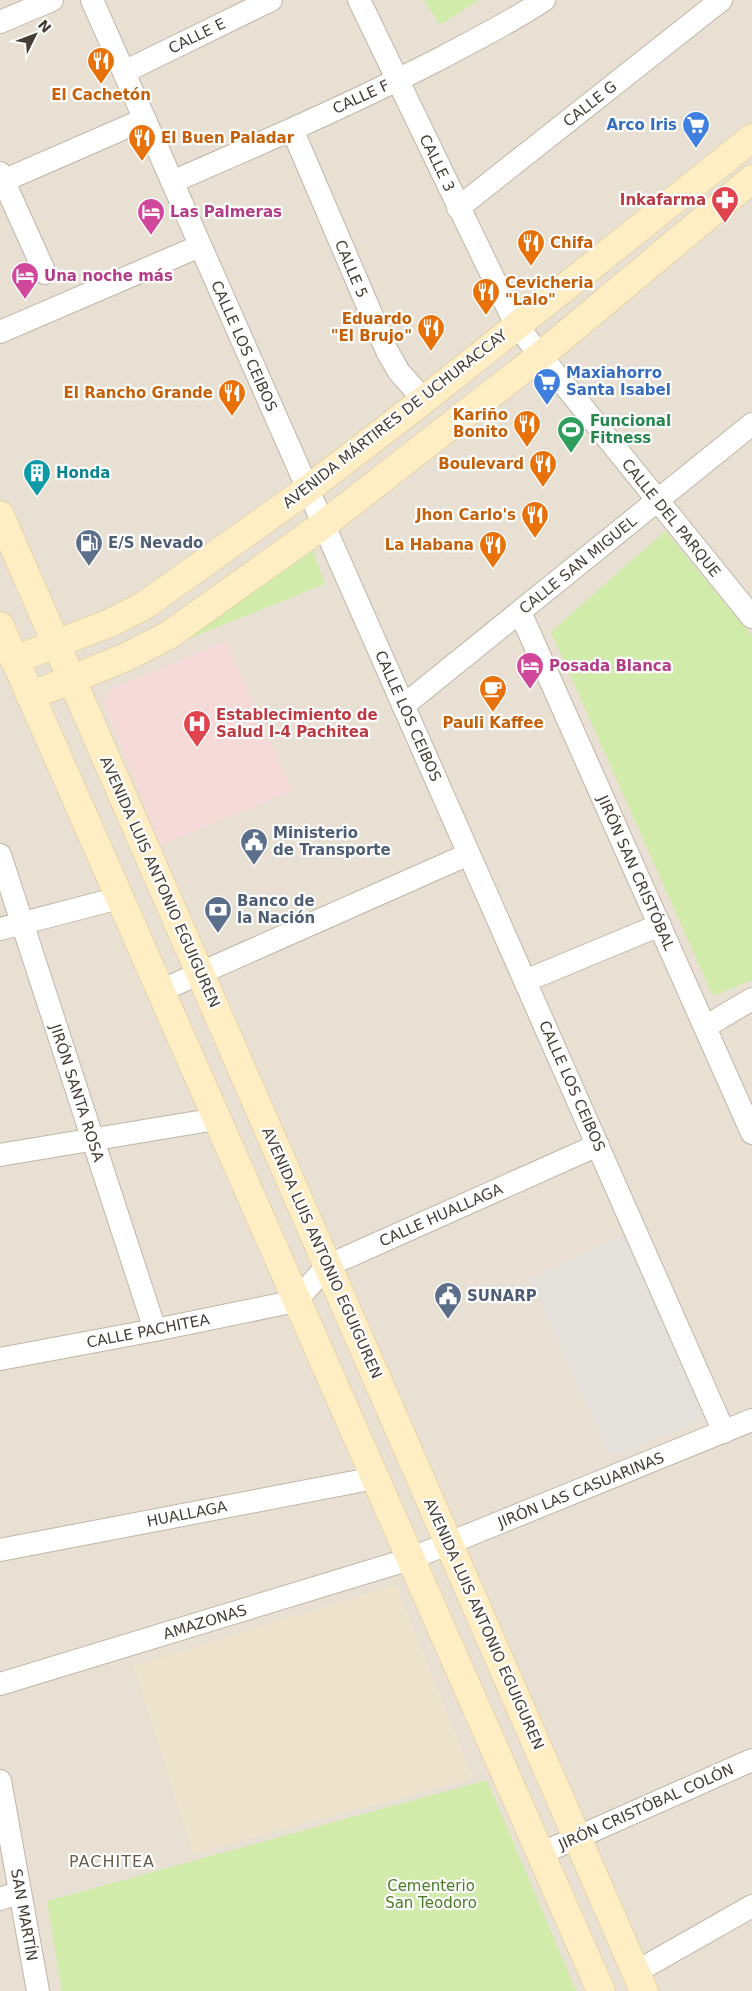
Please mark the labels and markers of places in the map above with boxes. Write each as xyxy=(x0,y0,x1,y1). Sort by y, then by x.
restaurant icon: El Cachetón xyxy=(86,46,116,85)
place label: El Cachetón xyxy=(51,86,151,104)
supermarket icon: Arco Iris xyxy=(681,110,711,149)
place label: Arco Iris xyxy=(607,116,677,134)
restaurant icon: El Buen Paladar xyxy=(127,123,157,162)
place label: El Buen Paladar xyxy=(161,129,295,147)
pharmacy icon: Inkafarma xyxy=(710,185,740,224)
place label: Inkafarma xyxy=(620,191,706,209)
hotel icon: Las Palmeras xyxy=(136,197,166,236)
place label: Las Palmeras xyxy=(170,203,282,221)
restaurant icon: Chifa xyxy=(516,228,546,267)
place label: Chifa xyxy=(550,234,593,252)
hotel icon: Una noche más xyxy=(10,261,40,300)
place label: Una noche más xyxy=(44,267,173,285)
place label: Cevicheria "Lalo" xyxy=(505,274,594,309)
restaurant icon: Cevicheria "Lalo" xyxy=(471,277,501,316)
place label: Eduardo "El Brujo" xyxy=(331,310,412,345)
restaurant icon: Eduardo "El Brujo" xyxy=(416,313,446,352)
place label: Maxiahorro Santa Isabel xyxy=(566,364,671,399)
supermarket icon: Maxiahorro Santa Isabel xyxy=(532,367,562,406)
restaurant icon: El Rancho Grande xyxy=(217,378,247,417)
place label: El Rancho Grande xyxy=(64,384,213,402)
place label: Kariño Bonito xyxy=(453,406,508,441)
restaurant icon: Kariño Bonito xyxy=(512,409,542,448)
place label: Funcional Fitness xyxy=(590,412,671,447)
sports icon: Funcional Fitness xyxy=(556,415,586,454)
restaurant icon: Boulevard xyxy=(528,449,558,488)
place label: Boulevard xyxy=(438,455,524,473)
building icon: Honda xyxy=(22,458,52,497)
place label: Honda xyxy=(56,464,110,482)
restaurant icon: Jhon Carlo's xyxy=(520,500,550,539)
place label: Jhon Carlo's xyxy=(415,506,516,524)
fuel station icon: E/S Nevado xyxy=(74,528,104,567)
restaurant icon: La Habana xyxy=(478,530,508,569)
place label: E/S Nevado xyxy=(108,534,203,552)
place label: La Habana xyxy=(385,536,474,554)
hotel icon: Posada Blanca xyxy=(515,651,545,690)
place label: Posada Blanca xyxy=(549,657,672,675)
cafe icon: Pauli Kaffee xyxy=(478,674,508,713)
place label: Establecimiento de Salud I-4 Pachitea xyxy=(216,706,378,741)
hospital icon: Establecimiento de Salud I-4 Pachitea xyxy=(182,709,212,748)
place label: Pauli Kaffee xyxy=(442,714,544,732)
place label: Ministerio de Transporte xyxy=(273,824,391,859)
public building icon: Ministerio de Transporte xyxy=(239,827,269,866)
place label: Banco de la Nación xyxy=(237,892,315,927)
bank icon: Banco de la Nación xyxy=(203,895,233,934)
public building icon: SUNARP xyxy=(433,1281,463,1320)
place label: SUNARP xyxy=(467,1287,537,1305)

